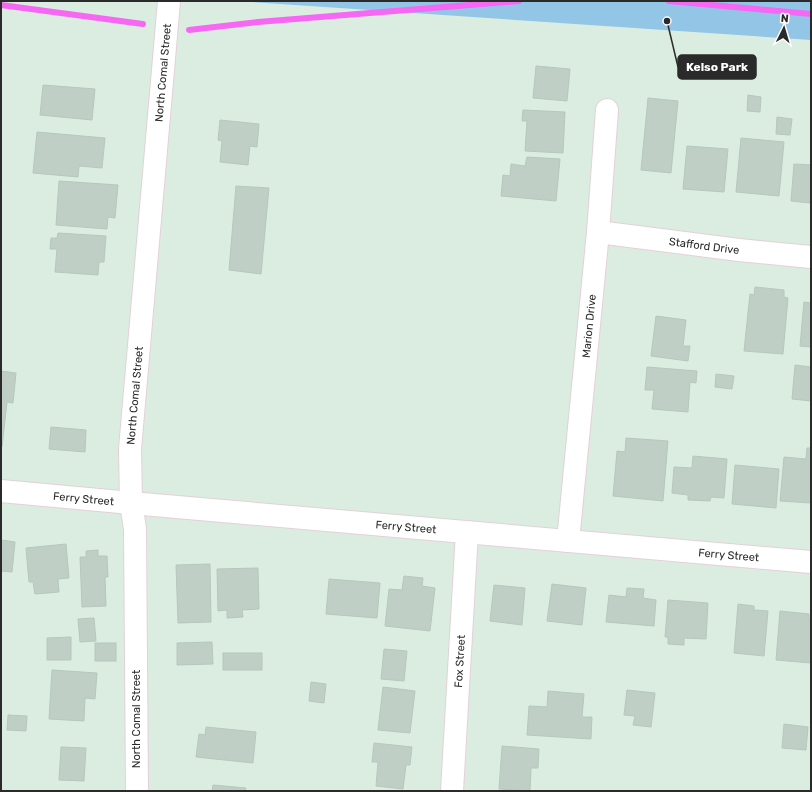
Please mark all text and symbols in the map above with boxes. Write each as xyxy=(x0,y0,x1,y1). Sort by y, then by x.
north arrow xyxy=(764,8,804,48)
text: N xyxy=(780,12,789,25)
street label: North Comal Street xyxy=(152,22,174,122)
callout: Kelso Park xyxy=(678,55,756,79)
text: Kelso Park xyxy=(686,60,748,74)
street label: Stafford Drive xyxy=(668,235,740,257)
street label: Marion Drive xyxy=(580,294,599,358)
street label: North Comal Street xyxy=(124,345,146,445)
street label: Ferry Street xyxy=(53,490,115,508)
street label: Ferry Street xyxy=(375,518,438,537)
street label: Ferry Street xyxy=(698,546,760,565)
street label: Fox Street xyxy=(452,634,468,688)
street label: North Comal Street xyxy=(130,669,143,768)

